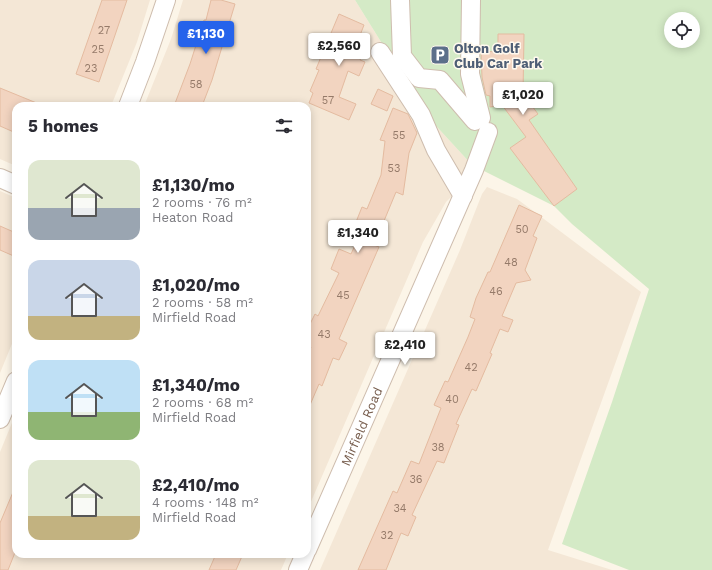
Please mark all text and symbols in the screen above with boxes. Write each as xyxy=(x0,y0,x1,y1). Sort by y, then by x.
map controls xyxy=(664,12,700,48)
button: locate xyxy=(664,12,700,48)
pin: £1,130 xyxy=(173,21,239,55)
house number: 27 xyxy=(98,24,110,37)
text: £1,130 xyxy=(187,26,225,41)
pin: £2,560 xyxy=(306,33,372,67)
text: £2,560 xyxy=(317,38,361,53)
place label: Olton Golf Club Car Park xyxy=(454,41,543,71)
house number: 25 xyxy=(92,43,104,56)
parking icon: Olton Golf Club Car Park xyxy=(429,44,451,66)
house number: 23 xyxy=(85,62,97,75)
house number: 58 xyxy=(189,78,203,91)
pin: £1,020 xyxy=(490,82,556,116)
text: £1,020 xyxy=(502,87,544,102)
house number: 57 xyxy=(322,94,334,107)
icon: filters xyxy=(273,115,295,137)
text: 5 homes xyxy=(28,116,98,136)
house number: 55 xyxy=(393,129,405,142)
house number: 53 xyxy=(388,162,400,175)
text: £1,130/mo xyxy=(152,175,235,195)
icon: home xyxy=(60,176,108,224)
text: 2 rooms · 76 m² xyxy=(152,195,252,210)
text: Heaton Road xyxy=(152,210,234,225)
pin: £1,340 xyxy=(325,220,391,254)
house number: 50 xyxy=(515,223,529,236)
text: £1,340 xyxy=(337,225,379,240)
house number: 48 xyxy=(504,256,518,269)
text: £1,020/mo xyxy=(152,275,240,295)
icon: home xyxy=(60,276,108,324)
house number: 46 xyxy=(489,285,503,298)
house number: 45 xyxy=(336,289,350,302)
text: 2 rooms · 58 m² xyxy=(152,295,253,310)
text: Mirfield Road xyxy=(152,310,236,325)
house number: 43 xyxy=(317,328,331,341)
pin: £2,410 xyxy=(372,332,438,366)
text: £2,410 xyxy=(384,337,426,352)
house number: 42 xyxy=(464,361,478,374)
text: £1,340/mo xyxy=(152,375,240,395)
icon: home xyxy=(60,376,108,424)
street label: Mirfield Road xyxy=(338,385,386,468)
house number: 40 xyxy=(445,393,459,406)
text: 2 rooms · 68 m² xyxy=(152,395,253,410)
text: Mirfield Road xyxy=(152,410,236,425)
house number: 38 xyxy=(431,441,445,454)
house number: 36 xyxy=(409,473,423,486)
text: £2,410/mo xyxy=(152,475,240,495)
icon: home xyxy=(60,476,108,524)
text: 4 rooms · 148 m² xyxy=(152,495,258,510)
house number: 34 xyxy=(393,502,407,515)
text: Mirfield Road xyxy=(152,510,236,525)
house number: 32 xyxy=(381,529,393,542)

